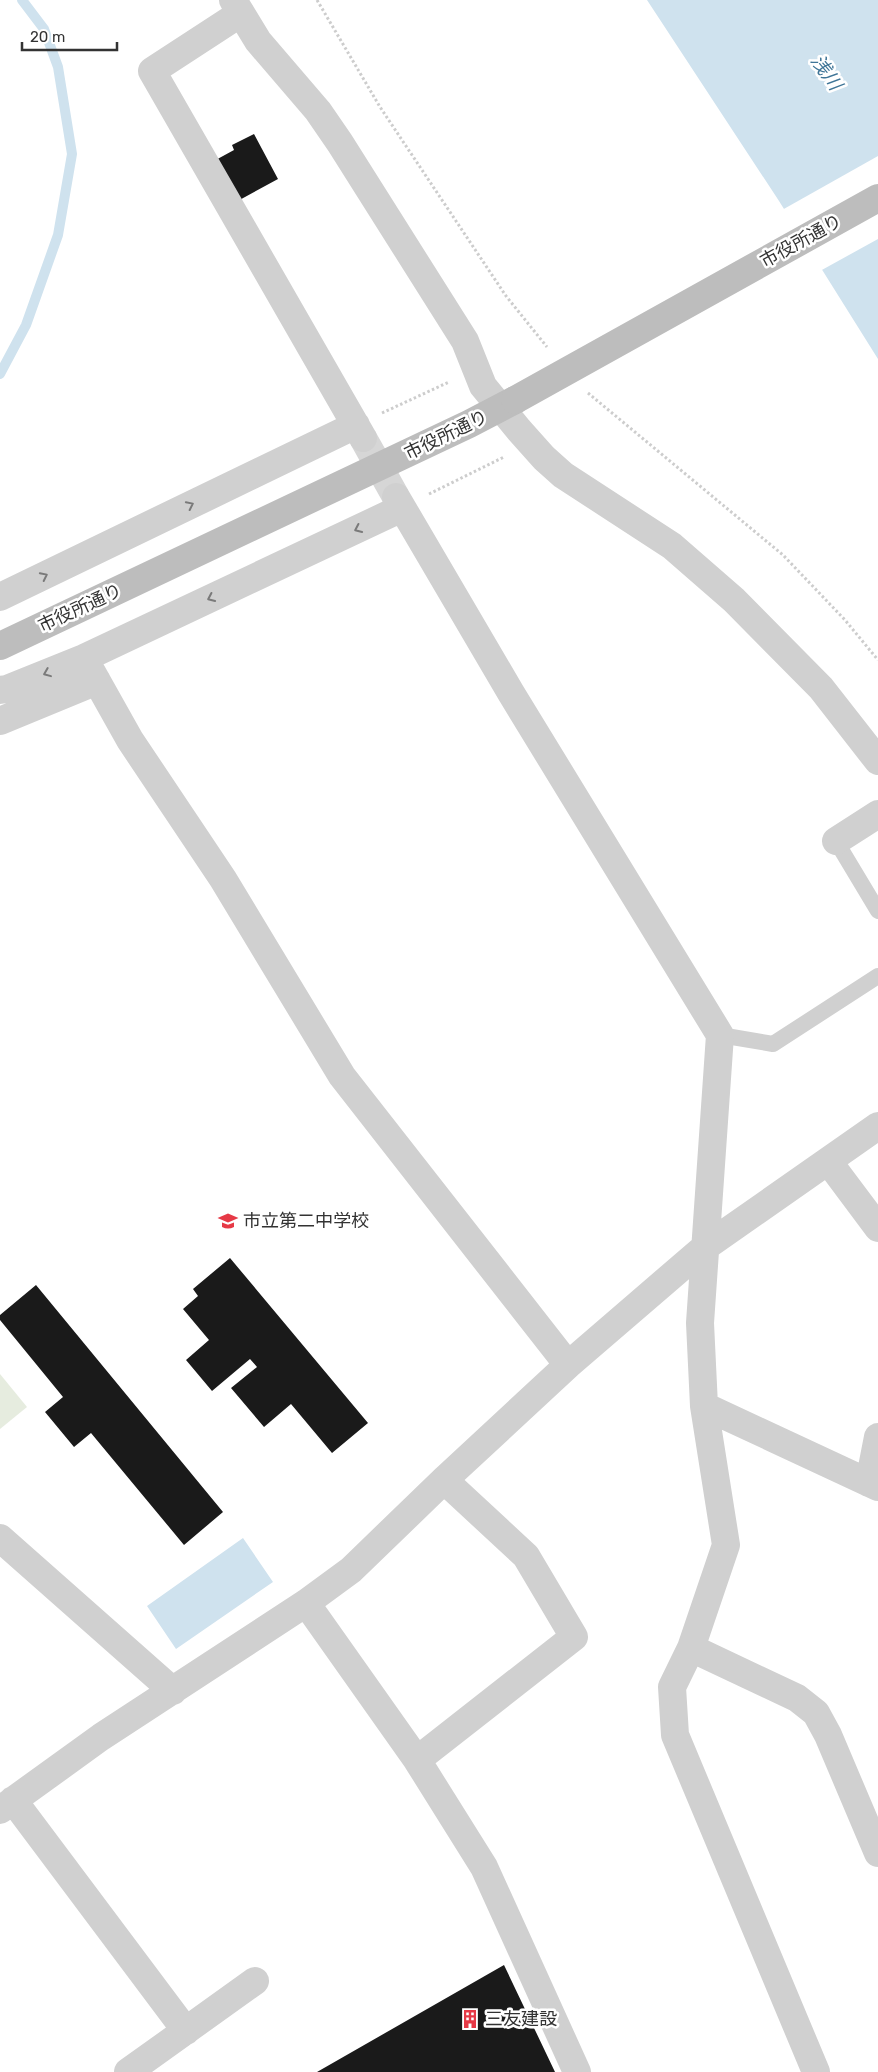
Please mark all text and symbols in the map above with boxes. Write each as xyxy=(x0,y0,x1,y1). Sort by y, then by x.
scale bar xyxy=(22,20,118,52)
text: 20 m xyxy=(30,28,65,46)
water label: 浅川 xyxy=(806,50,848,96)
street label: 市役所通り xyxy=(756,210,846,272)
street label: 市役所通り xyxy=(401,405,491,465)
one-way arrow xyxy=(185,501,194,512)
one-way arrow xyxy=(354,522,363,533)
one-way arrow xyxy=(39,572,48,582)
street label: 市役所通り xyxy=(35,579,125,637)
one-way arrow xyxy=(207,592,216,602)
one-way arrow xyxy=(43,667,52,677)
school or university icon: 市立第二中学校 xyxy=(217,1210,239,1232)
place label: 市立第二中学校 xyxy=(243,1210,369,1232)
building icon: 三友建設 xyxy=(459,2008,481,2030)
place label: 三友建設 xyxy=(485,2008,557,2030)

